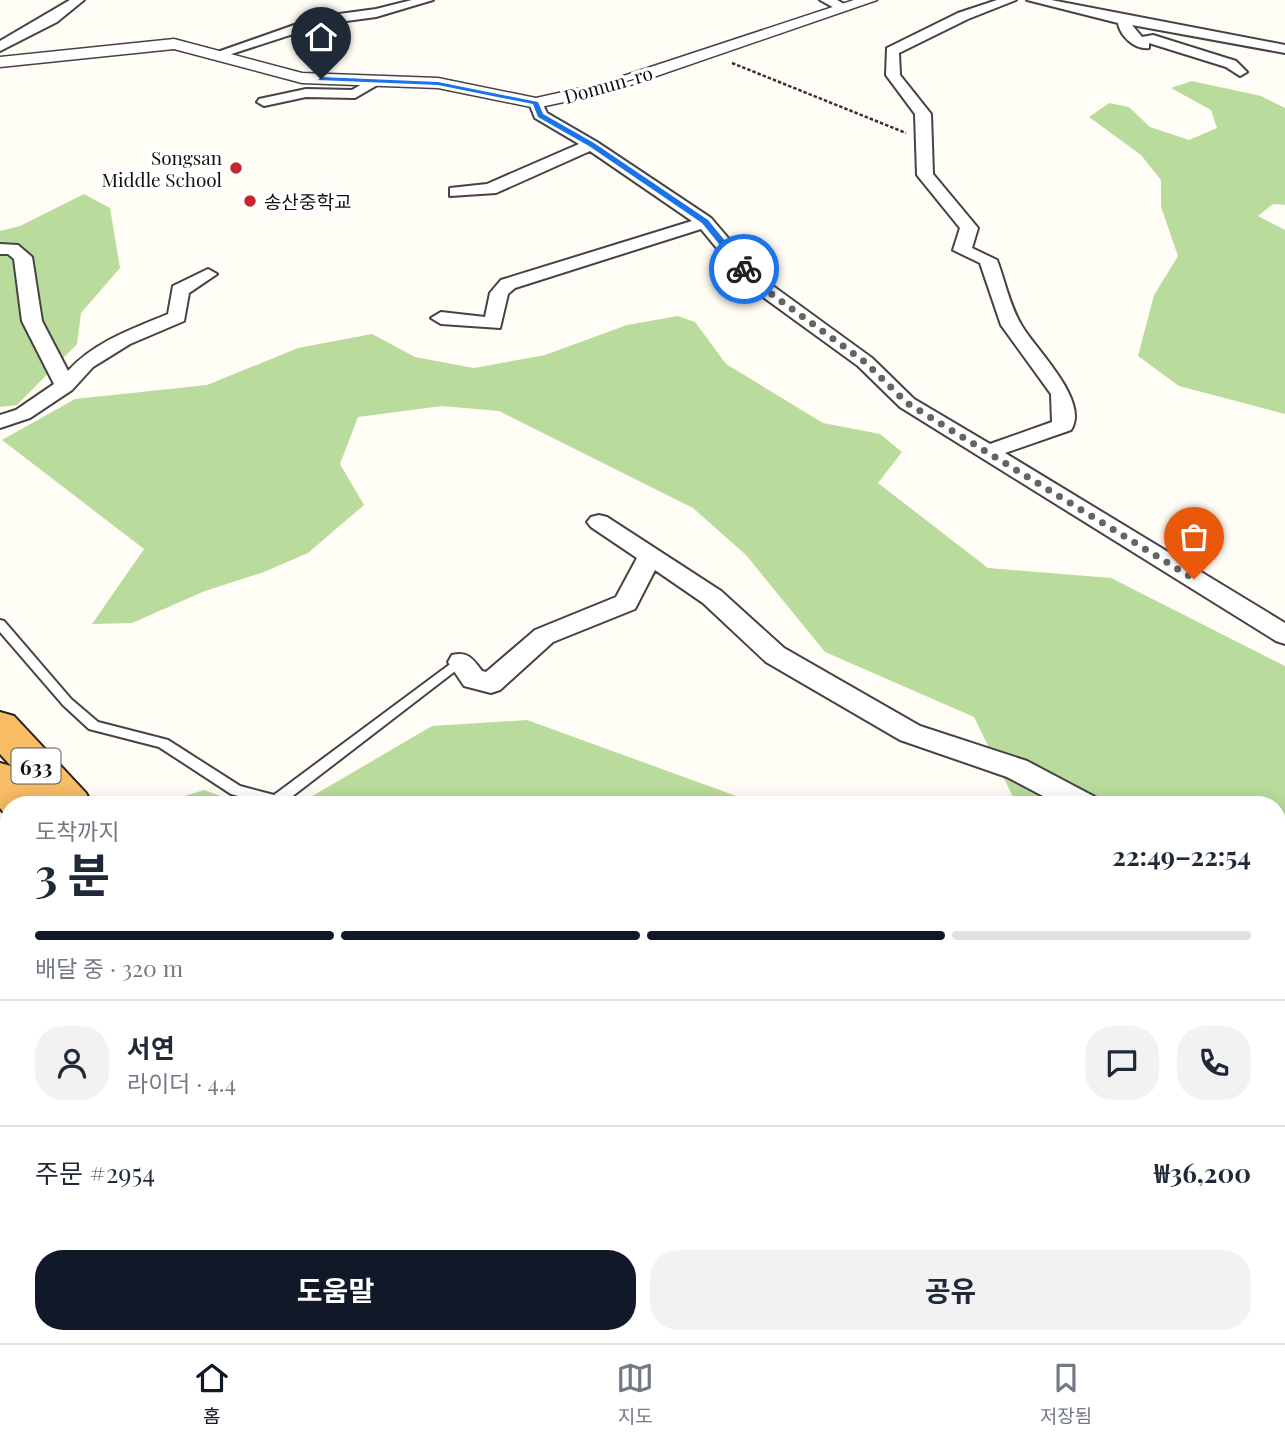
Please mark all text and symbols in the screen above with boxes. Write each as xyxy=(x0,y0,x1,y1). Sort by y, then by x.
pin xyxy=(291,7,351,79)
icon: home xyxy=(302,18,340,56)
street label: Domun-ro xyxy=(561,59,655,109)
place label: Songsan Middle School xyxy=(101,144,223,192)
marker: Songsan Middle School xyxy=(228,160,244,176)
place label: 송산중학교 xyxy=(264,188,351,214)
marker: 송산중학교 xyxy=(242,193,258,209)
courier xyxy=(709,234,779,304)
icon: bike xyxy=(725,250,763,288)
pin xyxy=(1164,507,1224,579)
icon: bag xyxy=(1175,518,1213,556)
road number: 633 xyxy=(12,748,60,784)
text: 도착까지 xyxy=(35,815,120,846)
text: 22:49–22:54 xyxy=(1112,838,1251,873)
text: 3 분 xyxy=(35,842,110,904)
text: 배달 중 · 320 m xyxy=(35,952,183,983)
button: person xyxy=(35,1026,109,1100)
button: chat xyxy=(1085,1026,1159,1100)
button: phone xyxy=(1177,1026,1251,1100)
text: 서연 xyxy=(127,1030,175,1065)
text: 라이더 · 4.4 xyxy=(127,1067,236,1098)
text: 주문 #2954 xyxy=(35,1155,155,1190)
text: ₩36,200 xyxy=(1154,1155,1251,1190)
button: 도움말 xyxy=(35,1250,636,1330)
button: 공유 xyxy=(650,1250,1251,1330)
tab: 홈 xyxy=(193,1359,231,1428)
tab: 지도 xyxy=(616,1359,654,1428)
tab: 저장됨 xyxy=(1040,1359,1092,1428)

